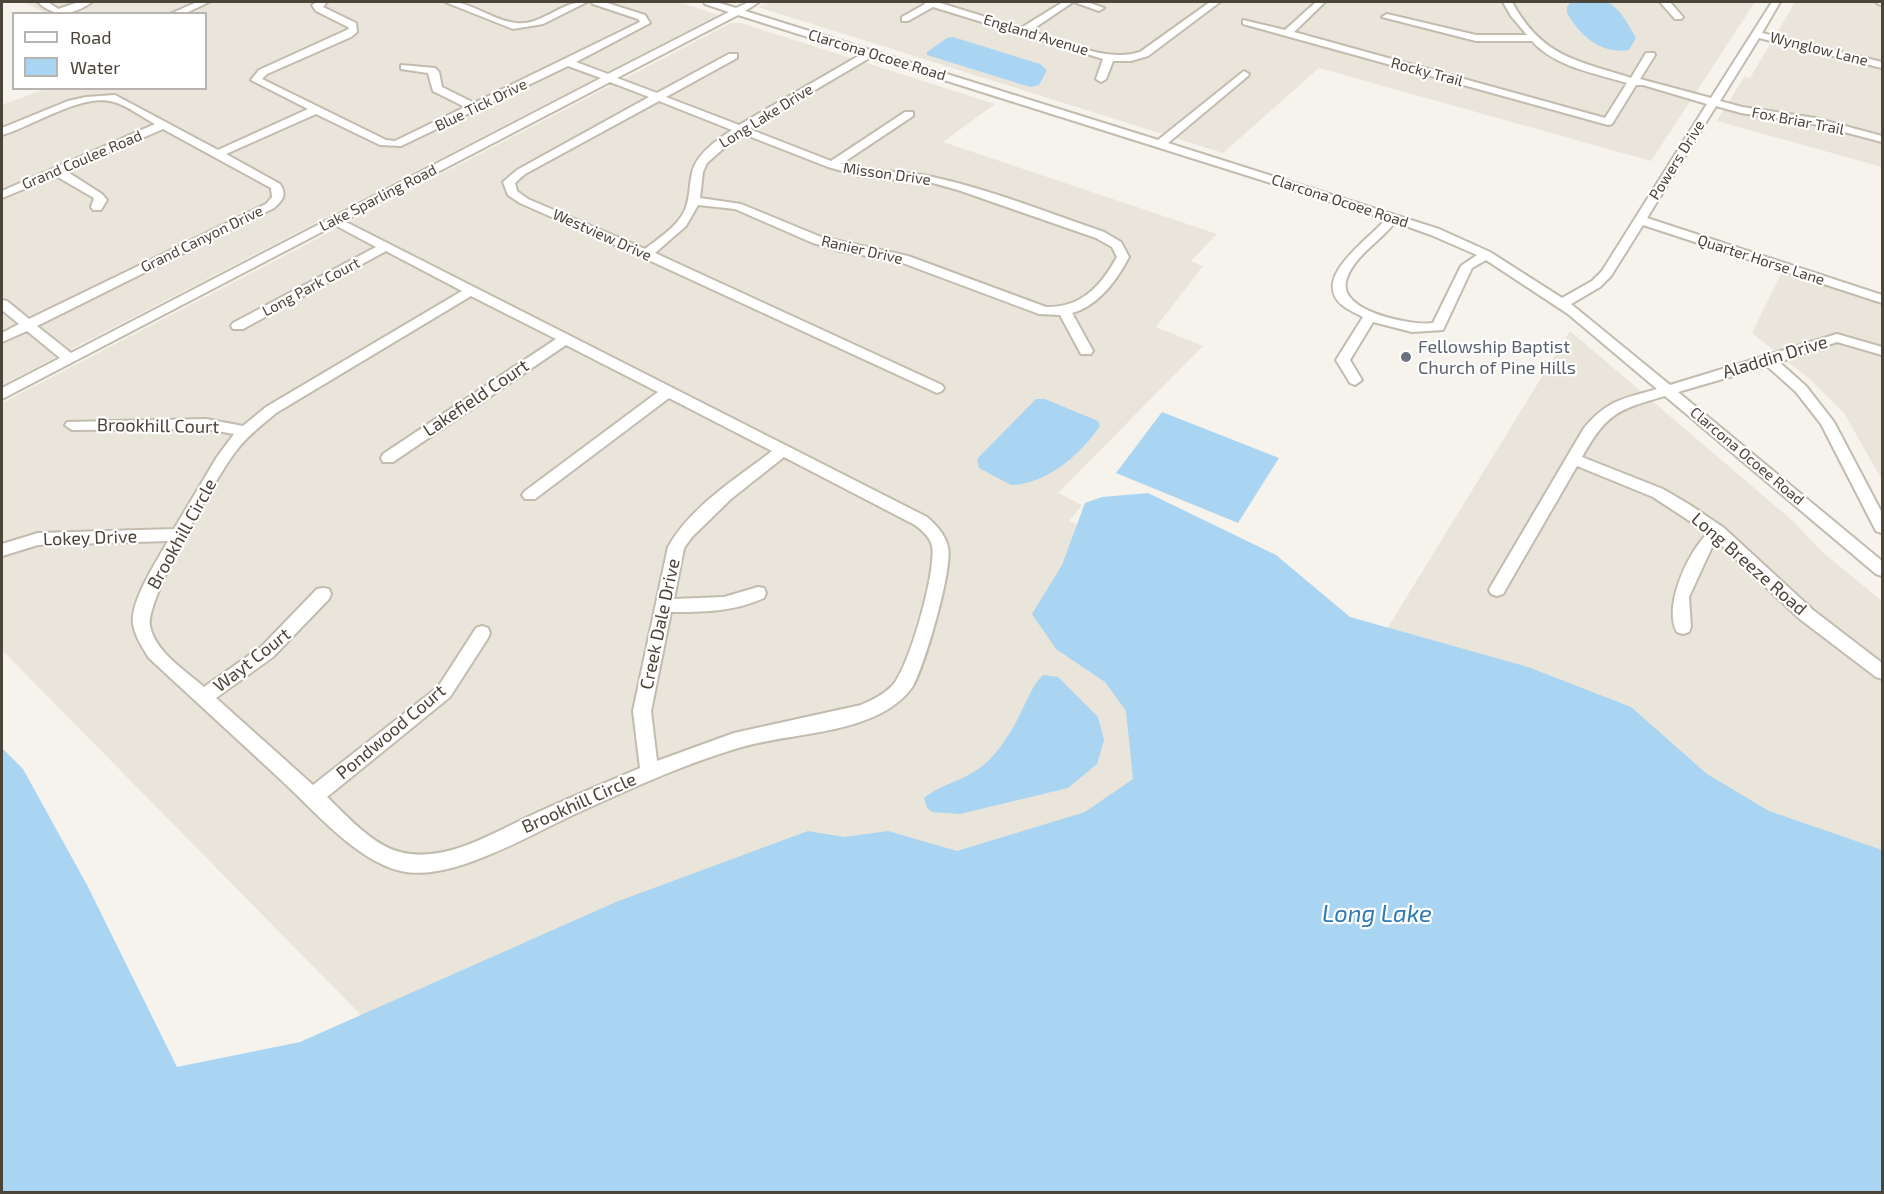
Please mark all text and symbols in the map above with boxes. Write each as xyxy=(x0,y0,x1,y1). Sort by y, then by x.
street label: England Avenue xyxy=(981,10,1091,60)
legend xyxy=(12,12,207,90)
text: Road xyxy=(70,26,111,48)
street label: Clarcona Ocoee Road xyxy=(806,26,948,84)
street label: Wynglow Lane xyxy=(1768,28,1870,70)
street label: Rocky Trail xyxy=(1389,54,1465,90)
text: Water xyxy=(70,56,120,78)
street label: Blue Tick Drive xyxy=(432,75,530,135)
street label: Long Lake Drive xyxy=(716,80,816,152)
street label: Fox Briar Trail xyxy=(1750,103,1846,139)
street label: Powers Drive xyxy=(1645,117,1709,203)
street label: Grand Coulee Road xyxy=(19,127,145,193)
street label: Misson Drive xyxy=(842,159,932,189)
street label: Lake Sparling Road xyxy=(316,161,440,235)
street label: Clarcona Ocoee Road xyxy=(1269,170,1411,232)
street label: Grand Canyon Drive xyxy=(138,202,266,276)
street label: Westview Drive xyxy=(550,205,654,265)
street label: Quarter Horse Lane xyxy=(1695,231,1827,289)
street label: Ranier Drive xyxy=(820,232,904,268)
street label: Long Park Court xyxy=(259,254,363,320)
street label: Aladdin Drive xyxy=(1720,331,1830,383)
place label: Fellowship Baptist Church of Pine Hills xyxy=(1418,336,1576,378)
marker: Fellowship Baptist Church of Pine Hills xyxy=(1399,350,1413,364)
street label: Lakefield Court xyxy=(419,355,533,441)
street label: Clarcona Ocoee Road xyxy=(1687,403,1807,509)
street label: Brookhill Court xyxy=(97,414,219,438)
street label: Brookhill Circle xyxy=(143,475,221,593)
street label: Long Breeze Road xyxy=(1687,508,1811,620)
street label: Lokey Drive xyxy=(43,526,137,550)
street label: Creek Dale Drive xyxy=(636,557,684,691)
street label: Wayt Court xyxy=(209,623,295,697)
street label: Pondwood Court xyxy=(332,680,450,784)
street label: Brookhill Circle xyxy=(518,768,640,838)
water label: Long Lake xyxy=(1322,900,1432,928)

